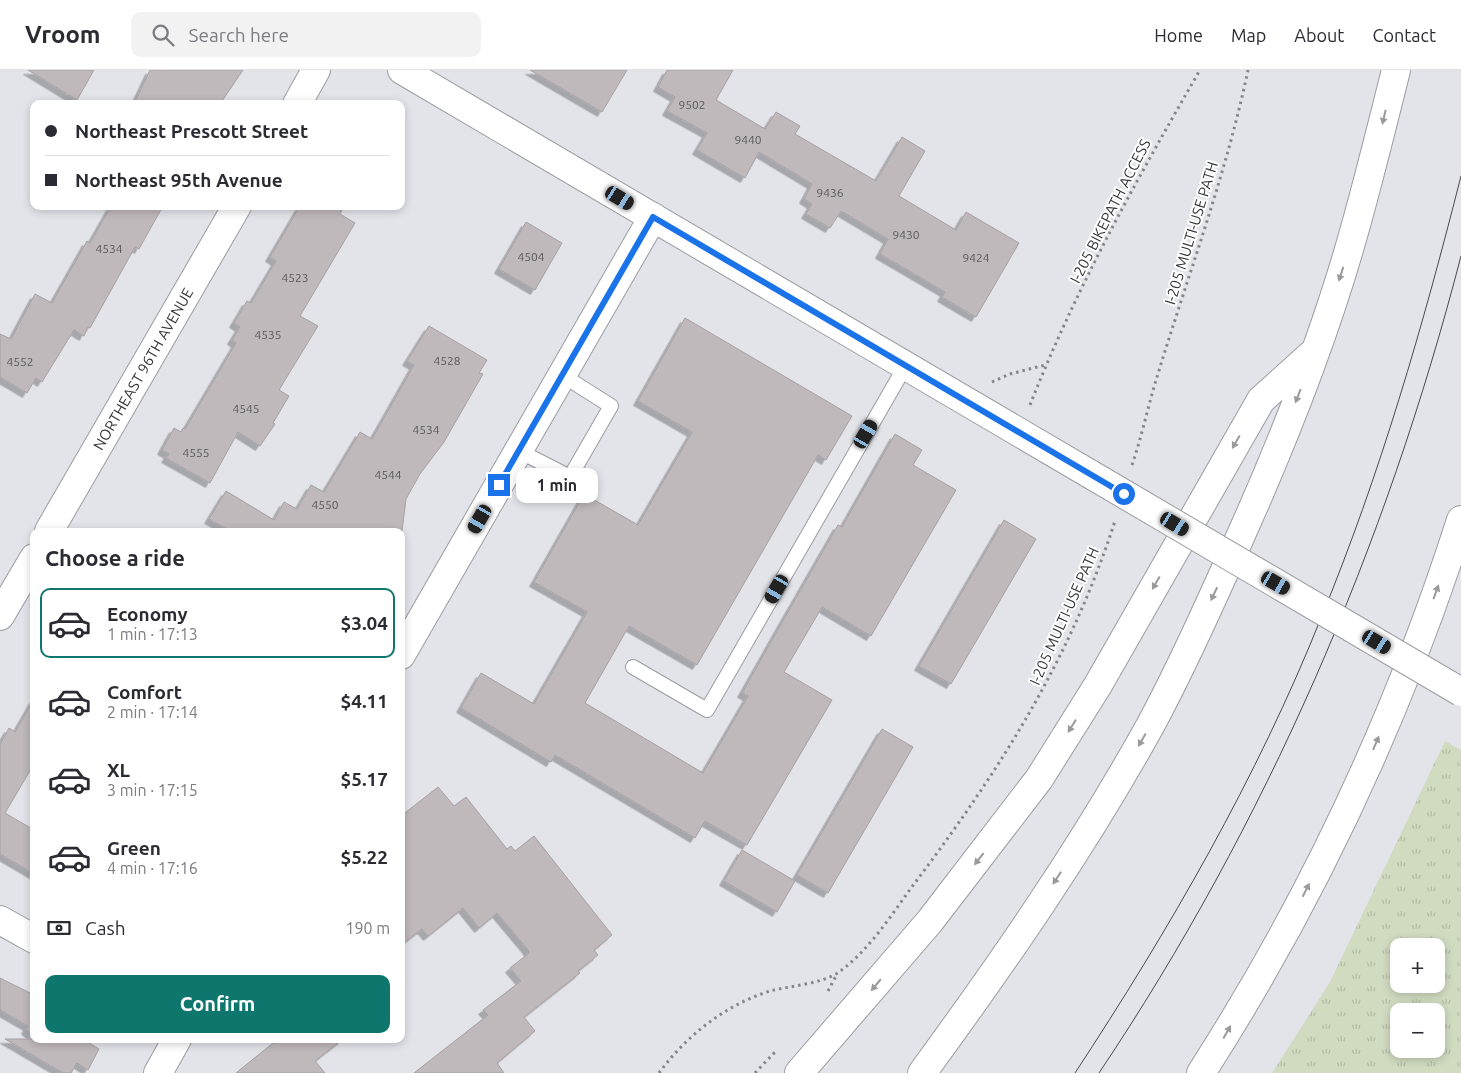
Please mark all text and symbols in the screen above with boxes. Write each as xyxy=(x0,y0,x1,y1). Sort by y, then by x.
search box xyxy=(131,12,481,57)
text: Vroom xyxy=(25,21,101,48)
icon: search xyxy=(149,21,177,49)
text: Search here xyxy=(189,24,289,46)
text: Home xyxy=(1154,25,1203,45)
text: Map xyxy=(1231,25,1266,45)
text: About xyxy=(1294,25,1344,45)
text: Contact xyxy=(1372,25,1436,45)
house number: 9502 xyxy=(678,98,706,111)
one-way arrow xyxy=(1380,110,1388,125)
text: Northeast Prescott Street xyxy=(75,120,308,142)
house number: 9440 xyxy=(734,133,762,146)
street label: I-205 BIKEPATH ACCESS xyxy=(1066,136,1154,286)
street label: I-205 MULTI-USE PATH xyxy=(1161,159,1221,307)
text: Northeast 95th Avenue xyxy=(75,169,283,191)
car xyxy=(603,184,636,212)
house number: 9436 xyxy=(816,186,844,199)
house number: 9430 xyxy=(892,228,920,241)
house number: 4534 xyxy=(95,242,123,255)
house number: 4504 xyxy=(517,250,545,263)
house number: 9424 xyxy=(962,251,990,264)
one-way arrow xyxy=(1337,267,1345,282)
house number: 4523 xyxy=(281,271,309,284)
street label: NORTHEAST 96TH AVENUE xyxy=(90,285,196,453)
house number: 4535 xyxy=(254,328,282,341)
house number: 4528 xyxy=(433,354,461,367)
house number: 4552 xyxy=(6,355,34,368)
one-way arrow xyxy=(1294,389,1302,404)
house number: 4545 xyxy=(232,402,260,415)
car xyxy=(852,417,879,451)
house number: 4534 xyxy=(412,423,440,436)
one-way arrow xyxy=(1232,436,1241,449)
house number: 4555 xyxy=(182,446,210,459)
house number: 4544 xyxy=(374,468,402,481)
callout: 1 min xyxy=(516,468,599,502)
route end xyxy=(488,474,510,496)
text: 1 min xyxy=(537,476,577,494)
route start xyxy=(1113,483,1135,505)
house number: 4550 xyxy=(311,498,339,511)
car xyxy=(466,502,493,536)
car xyxy=(1158,510,1191,538)
text: Choose a ride xyxy=(45,545,185,570)
street label: I-205 MULTI-USE PATH xyxy=(1026,545,1102,687)
car xyxy=(1259,569,1292,597)
car xyxy=(763,572,790,606)
one-way arrow xyxy=(1151,577,1160,590)
one-way arrow xyxy=(1432,584,1440,599)
one-way arrow xyxy=(1210,587,1218,601)
icon: car xyxy=(47,601,92,646)
text: Economy xyxy=(107,603,188,625)
text: $3.04 xyxy=(340,612,388,634)
text: 1 min · 17:13 xyxy=(107,625,198,643)
car xyxy=(1360,628,1393,656)
icon: car xyxy=(47,679,92,724)
text: Comfort xyxy=(107,681,182,703)
text: $4.11 xyxy=(340,690,388,712)
text: 2 min · 17:14 xyxy=(107,703,198,721)
one-way arrow xyxy=(1067,719,1077,732)
one-way arrow xyxy=(1137,733,1146,746)
one-way arrow xyxy=(1372,736,1380,750)
icon: car xyxy=(47,757,92,802)
text: XL xyxy=(107,759,130,781)
text: $5.17 xyxy=(340,768,388,790)
text: 3 min · 17:15 xyxy=(107,781,198,799)
icon: car xyxy=(47,835,92,880)
text: Green xyxy=(107,837,161,859)
text: $5.22 xyxy=(340,846,388,868)
one-way arrow xyxy=(974,852,984,866)
text: 4 min · 17:16 xyxy=(107,859,198,877)
one-way arrow xyxy=(1053,872,1062,885)
one-way arrow xyxy=(1302,883,1310,897)
icon: cash xyxy=(45,914,73,942)
text: Cash xyxy=(85,917,126,939)
text: 190 m xyxy=(345,919,390,937)
map controls xyxy=(1390,938,1445,1058)
button: + xyxy=(1390,938,1445,993)
button: Confirm xyxy=(45,975,390,1033)
one-way arrow xyxy=(871,978,882,991)
button: − xyxy=(1390,1003,1445,1058)
one-way arrow xyxy=(1222,1025,1231,1038)

